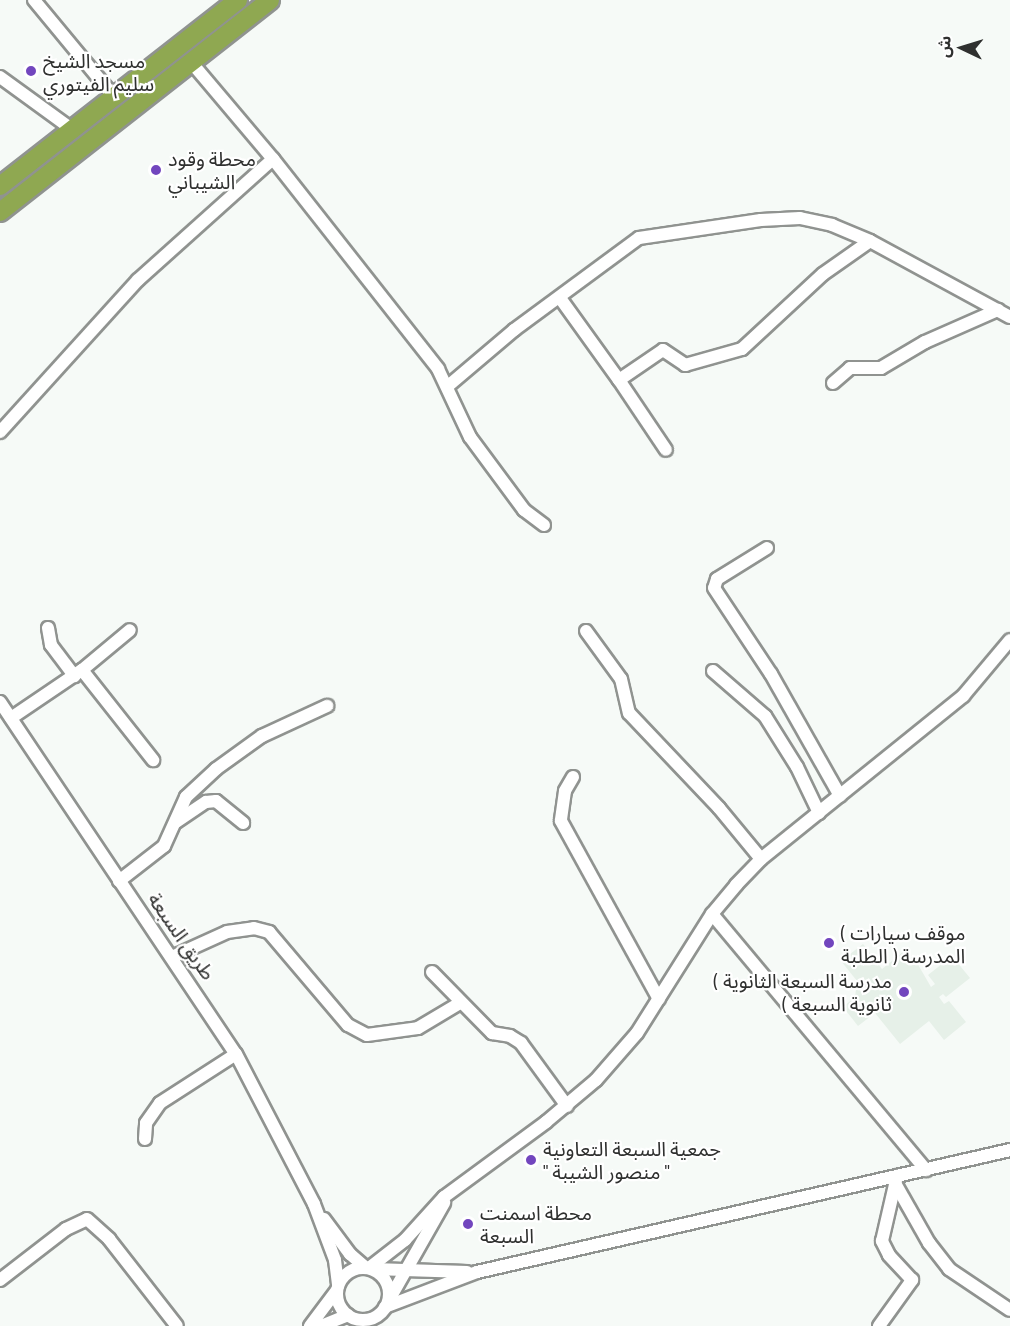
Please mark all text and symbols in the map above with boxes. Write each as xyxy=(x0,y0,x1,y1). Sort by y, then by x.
north arrow xyxy=(932,18,992,78)
text: ش xyxy=(933,35,954,58)
place label: مسجد الشيخ سليم الفيتوري xyxy=(43,48,154,95)
marker: مسجد الشيخ سليم الفيتوري xyxy=(24,64,38,78)
place label: محطة وقود الشيباني xyxy=(168,146,256,193)
marker: محطة وقود الشيباني xyxy=(149,163,163,177)
street label: طريق السبعة xyxy=(143,888,221,984)
place label: ( موقف سيارات المدرسة ( الطلبة xyxy=(841,920,965,967)
marker: ( موقف سيارات المدرسة ( الطلبة xyxy=(822,936,836,950)
place label: ( مدرسة السبعة الثانوية ( ثانوية السبعة xyxy=(714,969,892,1016)
marker: ( مدرسة السبعة الثانوية ( ثانوية السبعة xyxy=(897,985,911,999)
place label: جمعية السبعة التعاونية " منصور الشيبة " xyxy=(543,1136,721,1183)
marker: جمعية السبعة التعاونية " منصور الشيبة " xyxy=(524,1153,538,1167)
place label: محطة اسمنت السبعة xyxy=(480,1200,592,1247)
marker: محطة اسمنت السبعة xyxy=(461,1217,475,1231)

